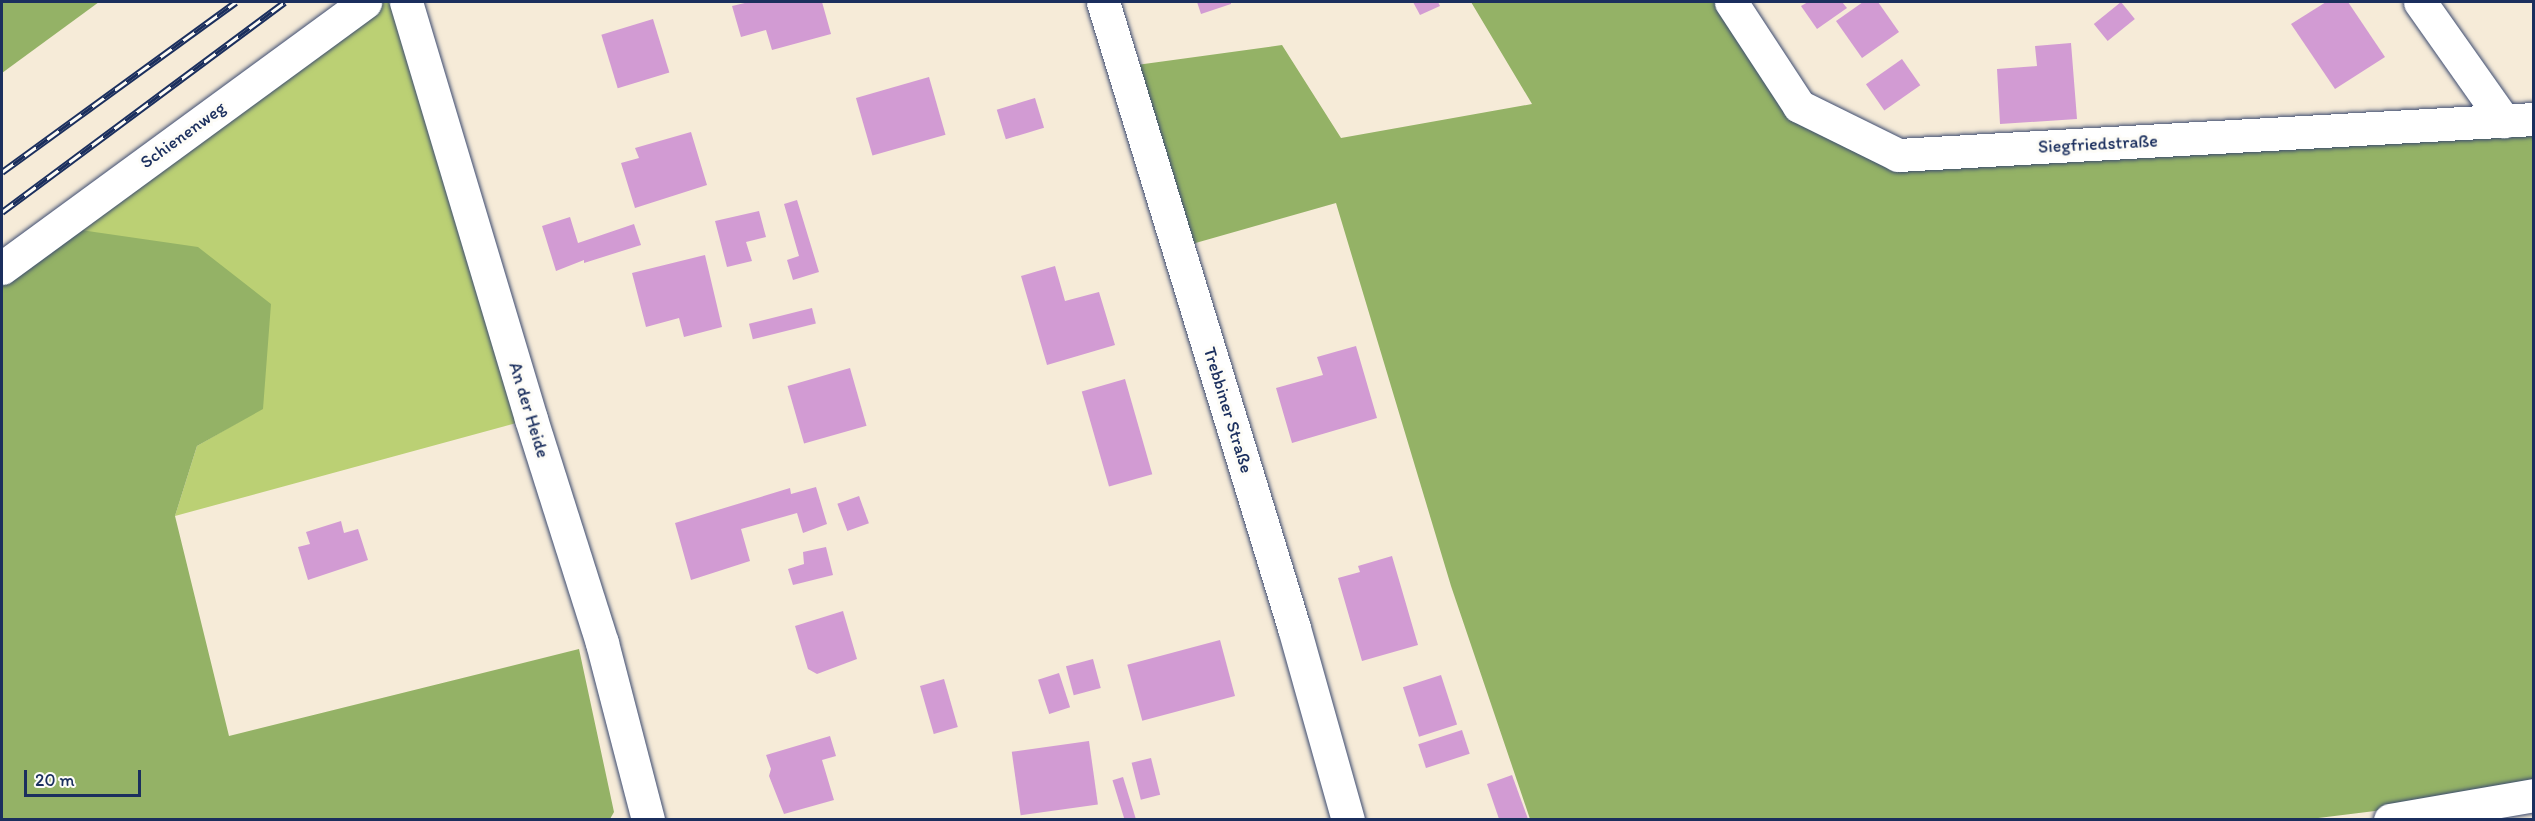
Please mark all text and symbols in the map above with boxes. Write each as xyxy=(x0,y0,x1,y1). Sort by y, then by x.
street label: Schienenweg xyxy=(136,97,230,173)
street label: Siegfriedstraße xyxy=(2038,130,2158,158)
street label: Trebbiner Straße xyxy=(1199,345,1257,475)
street label: An der Heide xyxy=(504,359,554,461)
scale bar xyxy=(27,758,144,796)
text: 20 m xyxy=(35,769,75,791)

